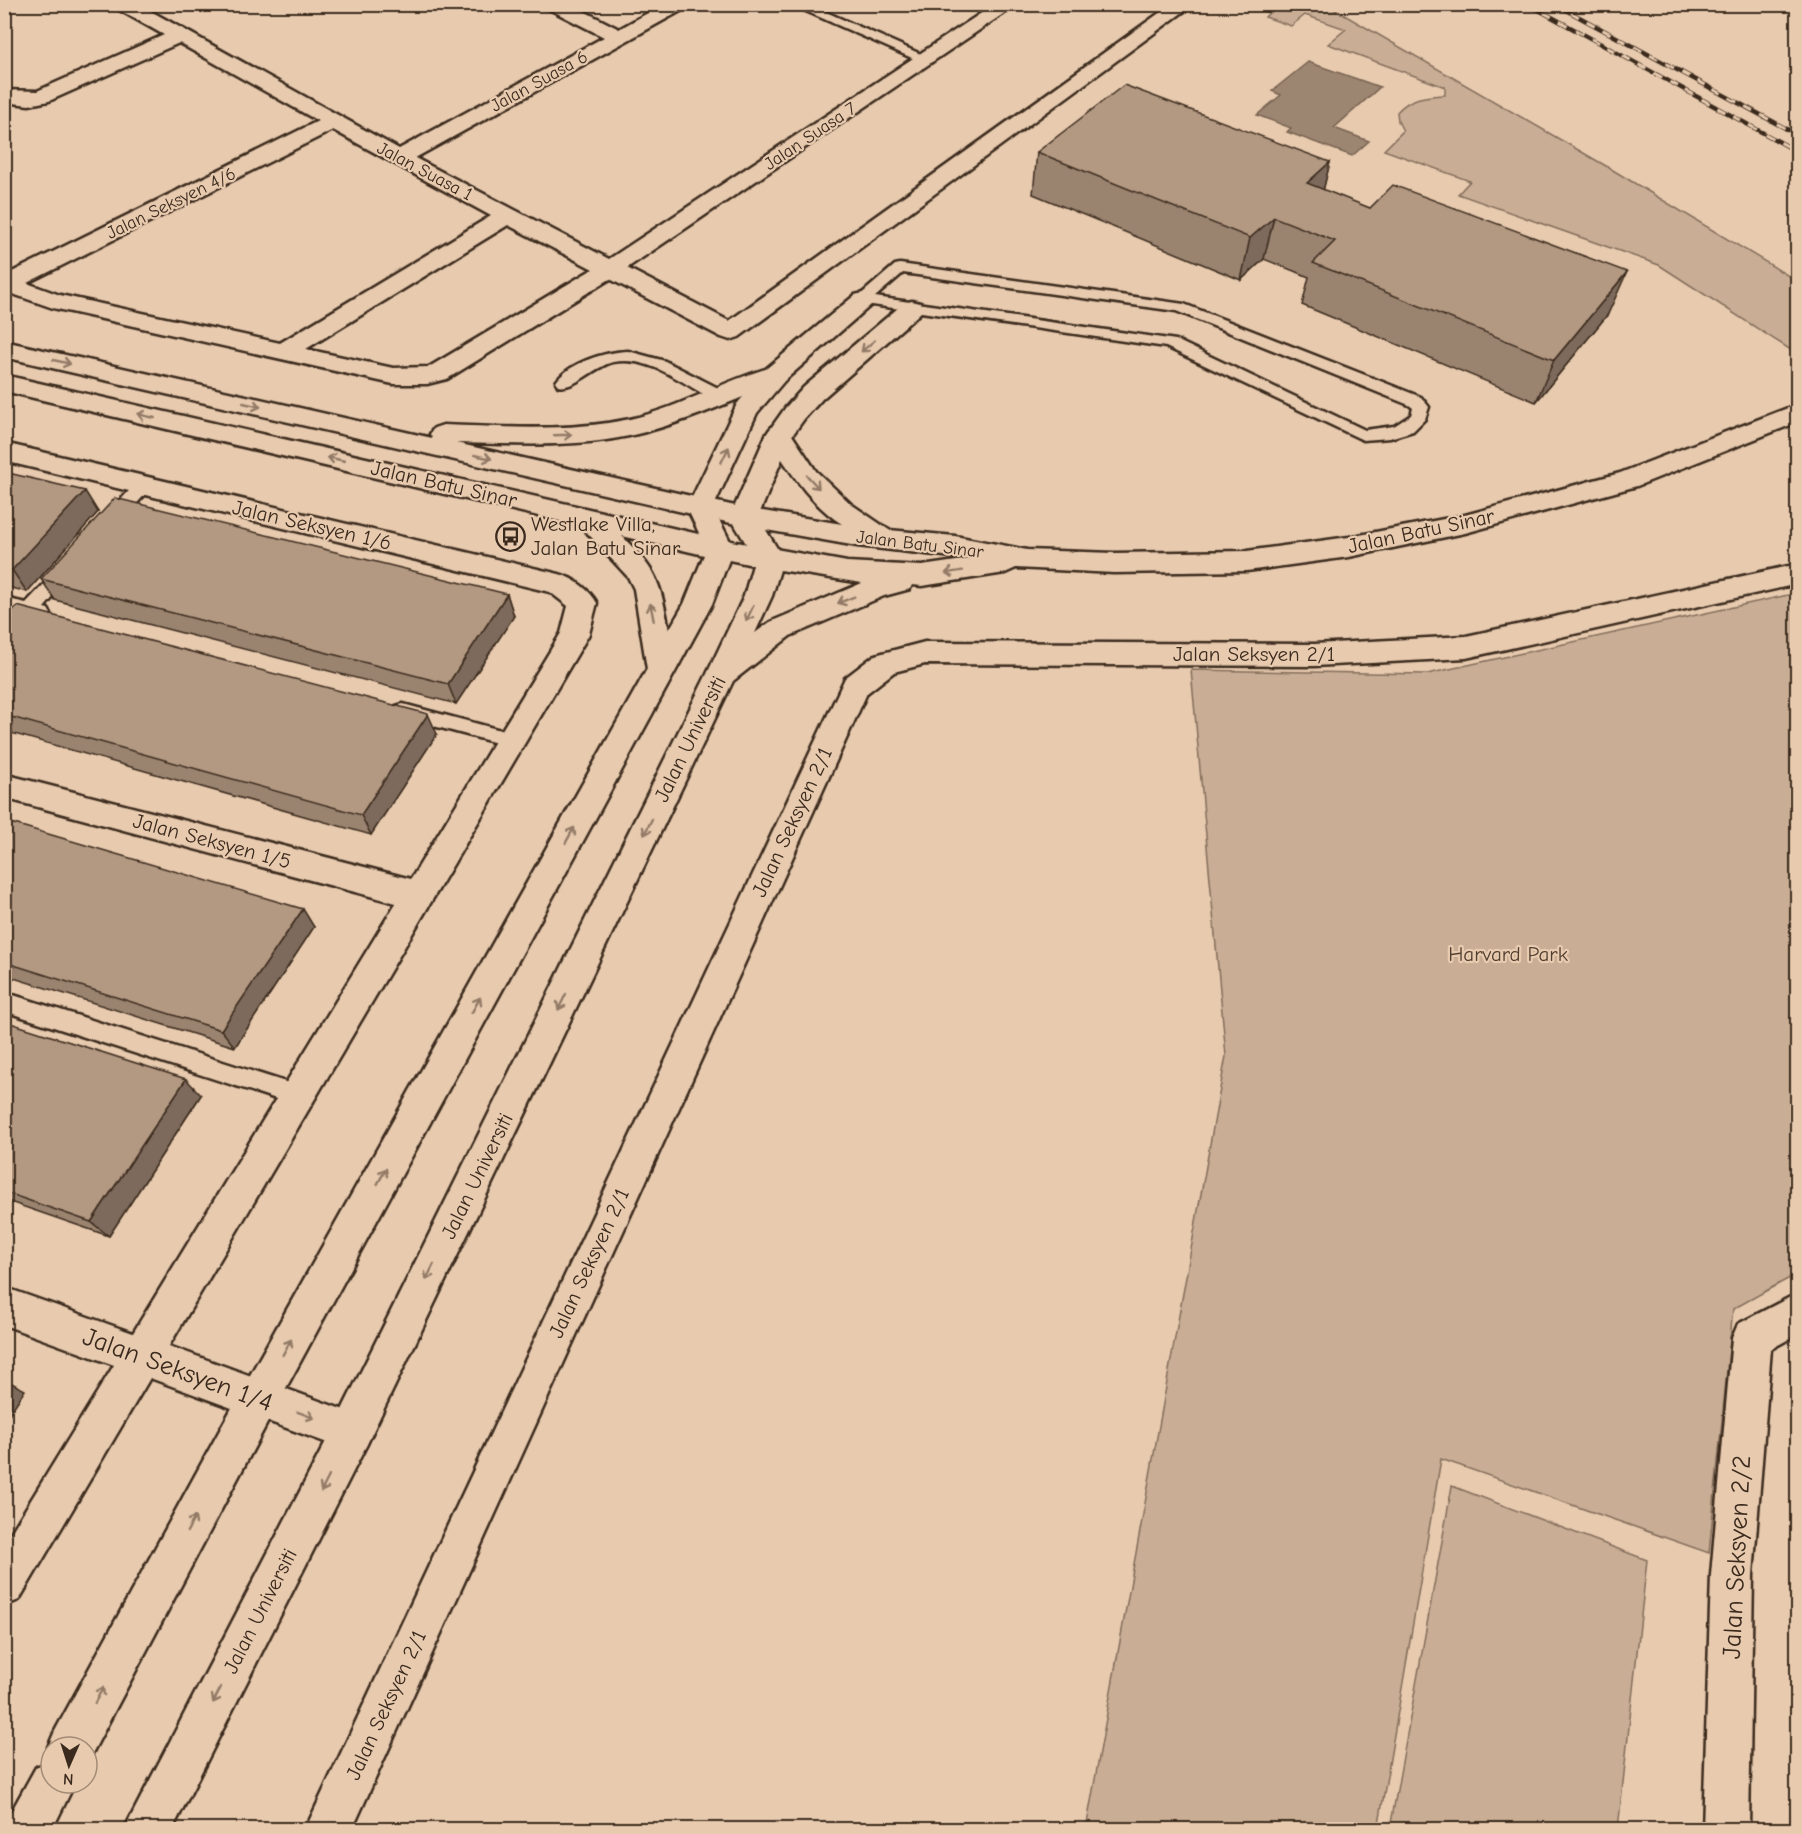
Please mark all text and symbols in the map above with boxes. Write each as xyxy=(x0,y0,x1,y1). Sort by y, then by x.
street label: Jalan Suasa 6 xyxy=(487,46,591,117)
street label: Jalan Suasa 7 xyxy=(760,98,861,175)
street label: Jalan Suasa 1 xyxy=(373,138,476,205)
street label: Jalan Seksyen 4/6 xyxy=(103,163,239,244)
one-way arrow xyxy=(861,339,876,353)
one-way arrow xyxy=(51,357,71,368)
one-way arrow xyxy=(242,400,261,411)
one-way arrow xyxy=(137,409,156,421)
one-way arrow xyxy=(552,429,572,440)
one-way arrow xyxy=(720,446,732,464)
one-way arrow xyxy=(473,452,492,463)
one-way arrow xyxy=(327,453,346,465)
street label: Jalan Batu Sinar xyxy=(369,456,520,513)
one-way arrow xyxy=(806,475,820,490)
street label: Jalan Seksyen 1/6 xyxy=(230,495,394,555)
street label: Jalan Batu Sinar xyxy=(1346,504,1497,558)
place label: Westlake Villa, Jalan Batu Sinar xyxy=(531,512,681,560)
bus stop icon: Westlake Villa, Jalan Batu Sinar xyxy=(494,520,526,552)
street label: Jalan Batu Sinar xyxy=(855,526,986,563)
one-way arrow xyxy=(944,567,964,578)
one-way arrow xyxy=(837,595,856,606)
one-way arrow xyxy=(646,603,657,622)
one-way arrow xyxy=(744,604,756,622)
street label: Jalan Seksyen 2/1 xyxy=(1173,642,1335,666)
street label: Jalan Universiti xyxy=(649,672,731,806)
street label: Jalan Seksyen 2/1 xyxy=(747,743,837,901)
street label: Jalan Seksyen 1/5 xyxy=(130,808,294,874)
one-way arrow xyxy=(641,817,653,835)
one-way arrow xyxy=(565,827,577,844)
park label: Harvard Park xyxy=(1448,942,1568,966)
one-way arrow xyxy=(556,993,568,1010)
one-way arrow xyxy=(471,997,482,1015)
street label: Jalan Universiti xyxy=(436,1109,518,1243)
one-way arrow xyxy=(376,1168,388,1185)
street label: Jalan Seksyen 2/1 xyxy=(544,1184,634,1342)
one-way arrow xyxy=(424,1262,436,1280)
street label: Jalan Seksyen 1/4 xyxy=(79,1322,277,1418)
one-way arrow xyxy=(282,1338,293,1356)
one-way arrow xyxy=(296,1410,315,1421)
street label: Jalan Seksyen 2/2 xyxy=(1717,1454,1757,1660)
one-way arrow xyxy=(319,1475,331,1493)
one-way arrow xyxy=(185,1516,197,1533)
street label: Jalan Universiti xyxy=(218,1545,302,1677)
street label: Jalan Seksyen 2/1 xyxy=(341,1626,431,1784)
one-way arrow xyxy=(211,1685,222,1703)
one-way arrow xyxy=(94,1687,105,1705)
north arrow xyxy=(39,1735,99,1795)
text: N xyxy=(63,1770,74,1788)

